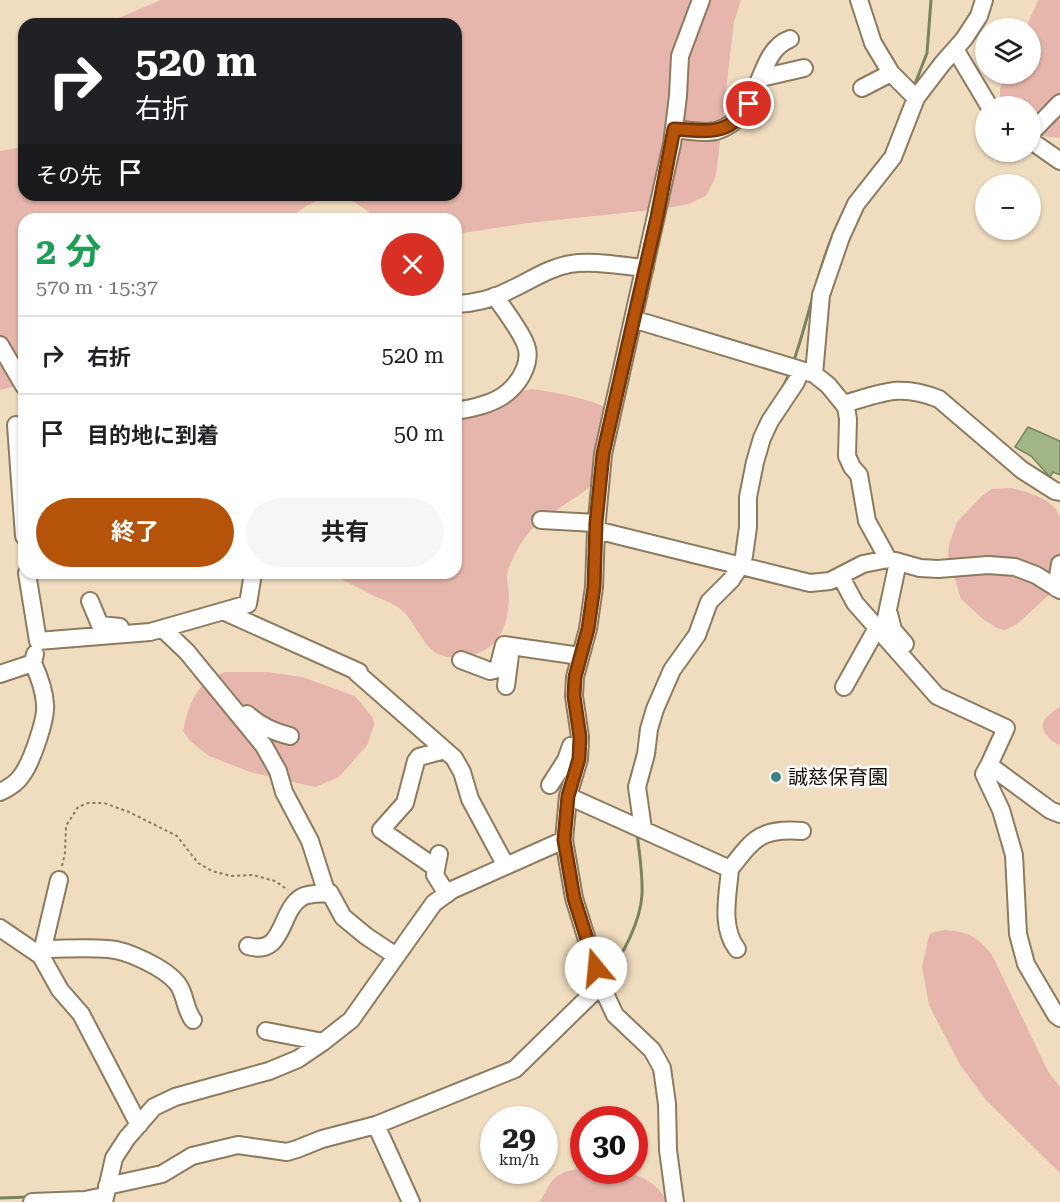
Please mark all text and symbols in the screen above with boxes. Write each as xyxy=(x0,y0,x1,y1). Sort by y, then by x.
map controls xyxy=(975,18,1041,240)
button: layers xyxy=(975,18,1041,84)
text: 520 m xyxy=(135,37,257,86)
icon: right xyxy=(36,42,114,120)
pin xyxy=(723,78,774,129)
icon: arrive xyxy=(732,87,765,120)
text: 右折 xyxy=(135,93,189,125)
button: + xyxy=(975,96,1041,162)
icon: arrive xyxy=(114,156,147,189)
text: その先 xyxy=(36,163,102,188)
button: − xyxy=(975,174,1041,240)
text: 2 分 xyxy=(36,231,101,273)
button: close xyxy=(381,233,444,296)
text: 570 m · 15:37 xyxy=(36,275,158,299)
icon: right xyxy=(36,339,69,372)
text: 520 m xyxy=(381,343,444,368)
text: 右折 xyxy=(87,345,131,370)
icon: arrive xyxy=(36,417,69,450)
text: 50 m xyxy=(394,421,444,446)
text: 目的地に到着 xyxy=(87,423,219,448)
button: 終了 xyxy=(36,498,234,567)
button: 共有 xyxy=(246,498,444,567)
place label: 誠慈保育園 xyxy=(788,765,888,789)
marker: 誠慈保育園 xyxy=(769,770,783,784)
position arrow xyxy=(564,936,628,1000)
speed limit sign: 30 xyxy=(570,1106,648,1184)
text: 29 xyxy=(502,1120,536,1155)
text: km/h xyxy=(499,1151,539,1169)

